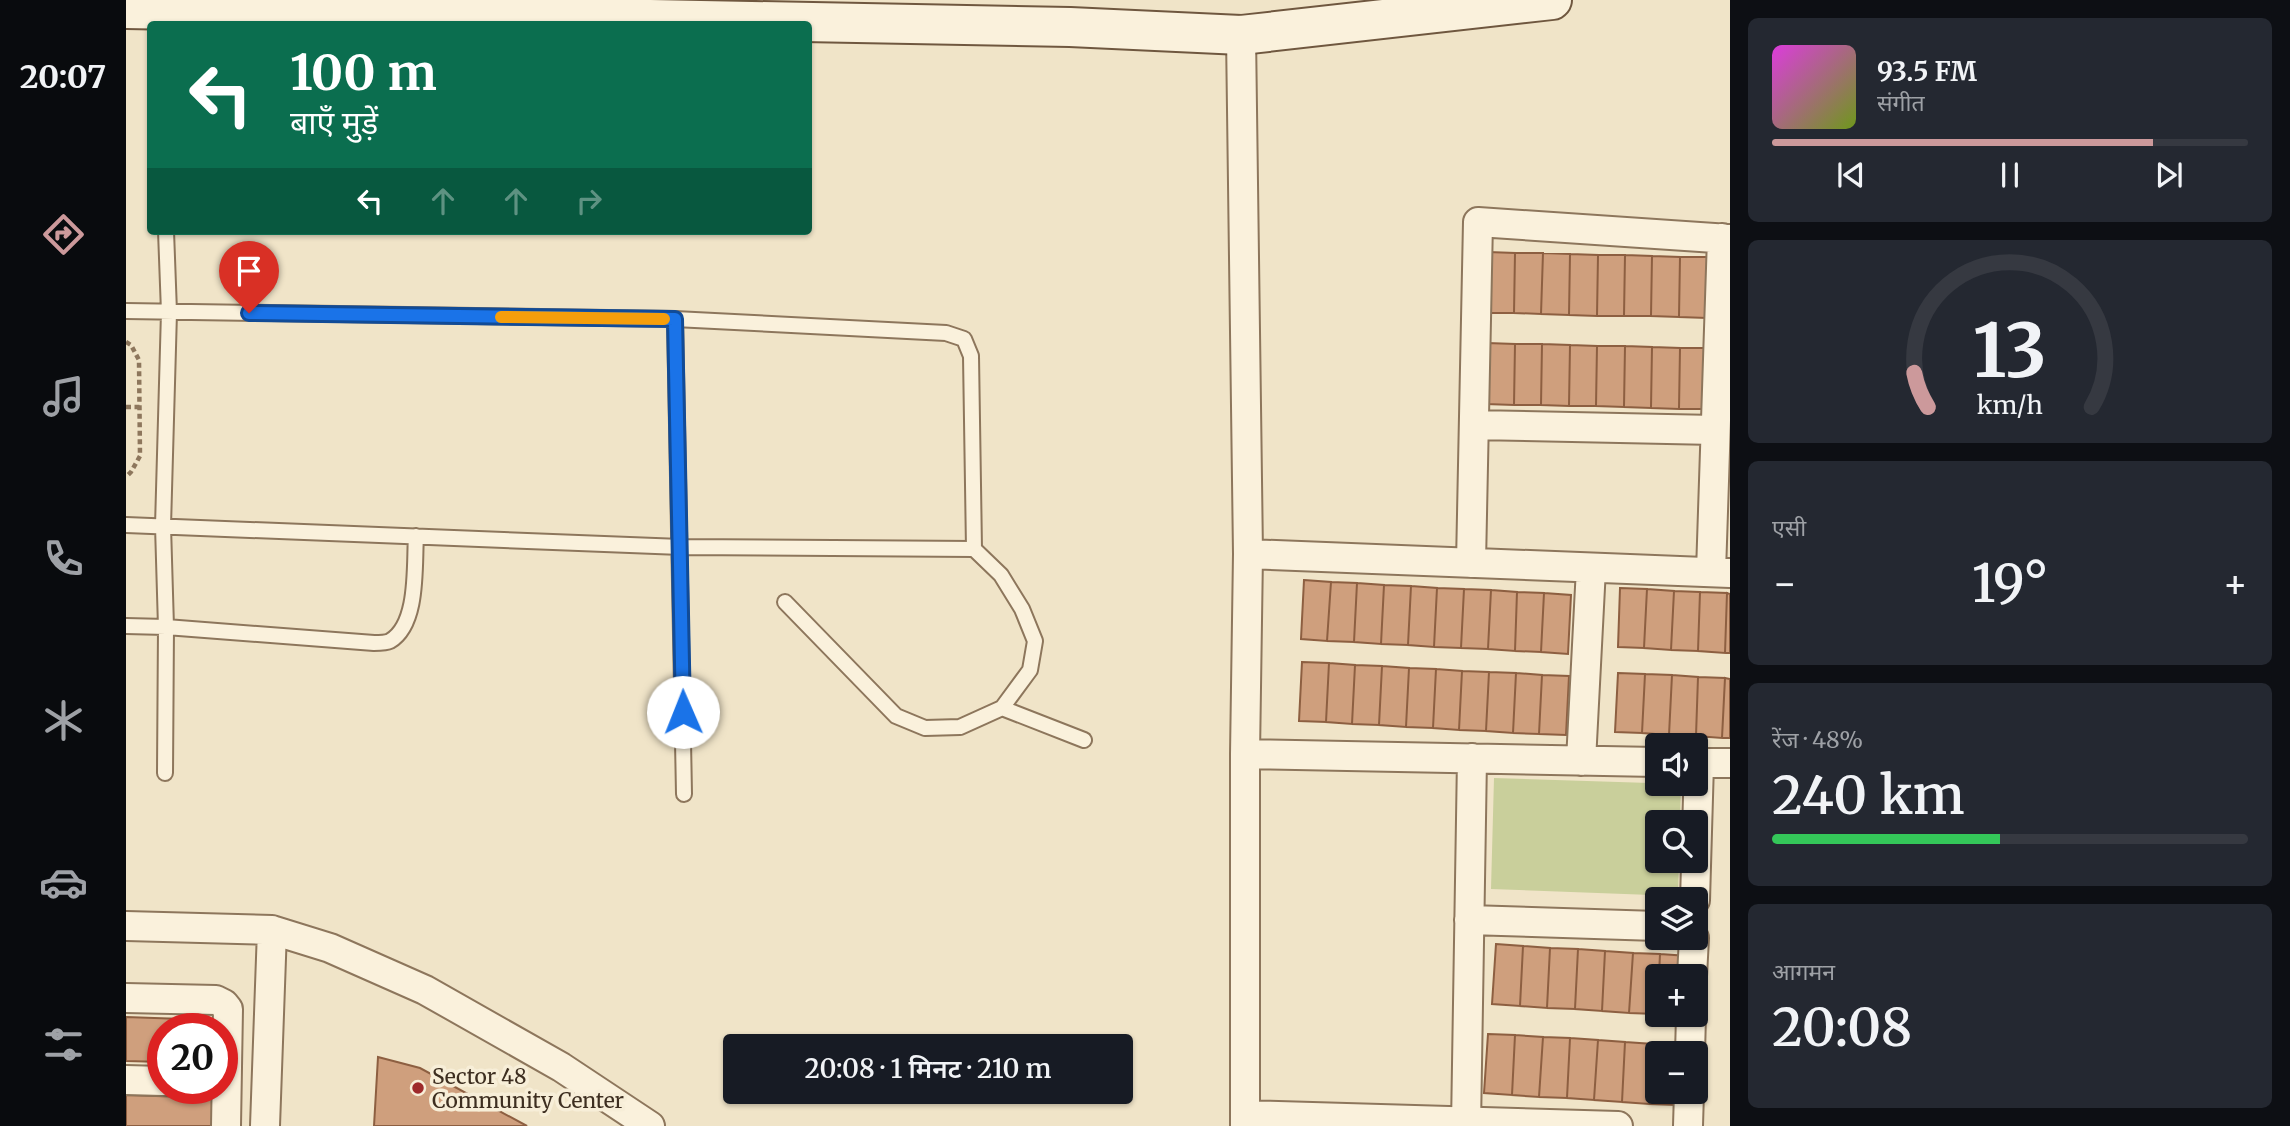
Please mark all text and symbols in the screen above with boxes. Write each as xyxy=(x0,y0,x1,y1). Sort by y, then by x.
text: 100 m xyxy=(290,42,437,103)
icon: left xyxy=(175,49,266,140)
text: 93.5 FM xyxy=(1877,55,1977,88)
text: 20:07 xyxy=(20,57,106,97)
text: संगीत xyxy=(1877,88,1925,117)
text: बाएँ मुड़ें xyxy=(290,103,378,143)
icon: previous xyxy=(1832,156,1870,194)
icon: pause xyxy=(1991,156,2029,194)
icon: next xyxy=(2150,156,2188,194)
icon: left xyxy=(351,182,389,220)
icon: ahead xyxy=(424,182,462,220)
icon: ahead xyxy=(497,182,535,220)
icon: right xyxy=(570,182,608,220)
icon: directions xyxy=(39,210,88,259)
pin xyxy=(219,241,279,313)
icon: arrive xyxy=(230,252,268,290)
text: 13 xyxy=(1973,306,2047,398)
icon: music xyxy=(39,372,88,421)
text: km/h xyxy=(1977,389,2043,421)
text: एसी xyxy=(1772,513,1806,542)
icon: phone xyxy=(39,534,88,583)
text: 19° xyxy=(1972,551,2048,616)
text: − xyxy=(1772,560,1797,607)
text: + xyxy=(2223,560,2248,607)
position arrow xyxy=(646,675,720,749)
icon: climate xyxy=(39,696,88,745)
text: रेंज · 48% xyxy=(1772,725,1863,754)
map controls xyxy=(1645,733,1708,1104)
button: sound xyxy=(1645,733,1708,796)
text: 240 km xyxy=(1772,763,1965,828)
button: search xyxy=(1645,810,1708,873)
icon: car xyxy=(39,858,88,907)
button: layers xyxy=(1645,887,1708,950)
text: आगमन xyxy=(1772,957,1835,986)
button: + xyxy=(1645,964,1708,1027)
text: 20:08 xyxy=(1772,995,1912,1060)
speed limit sign: 20 xyxy=(147,1013,238,1104)
icon: filters xyxy=(39,1020,88,1069)
button: − xyxy=(1645,1041,1708,1104)
text: 20:08 · 1 मिनट · 210 m xyxy=(805,1052,1051,1085)
place label: Sector 48 Community Center xyxy=(432,1063,624,1114)
marker: Sector 48 Community Center xyxy=(410,1080,426,1096)

